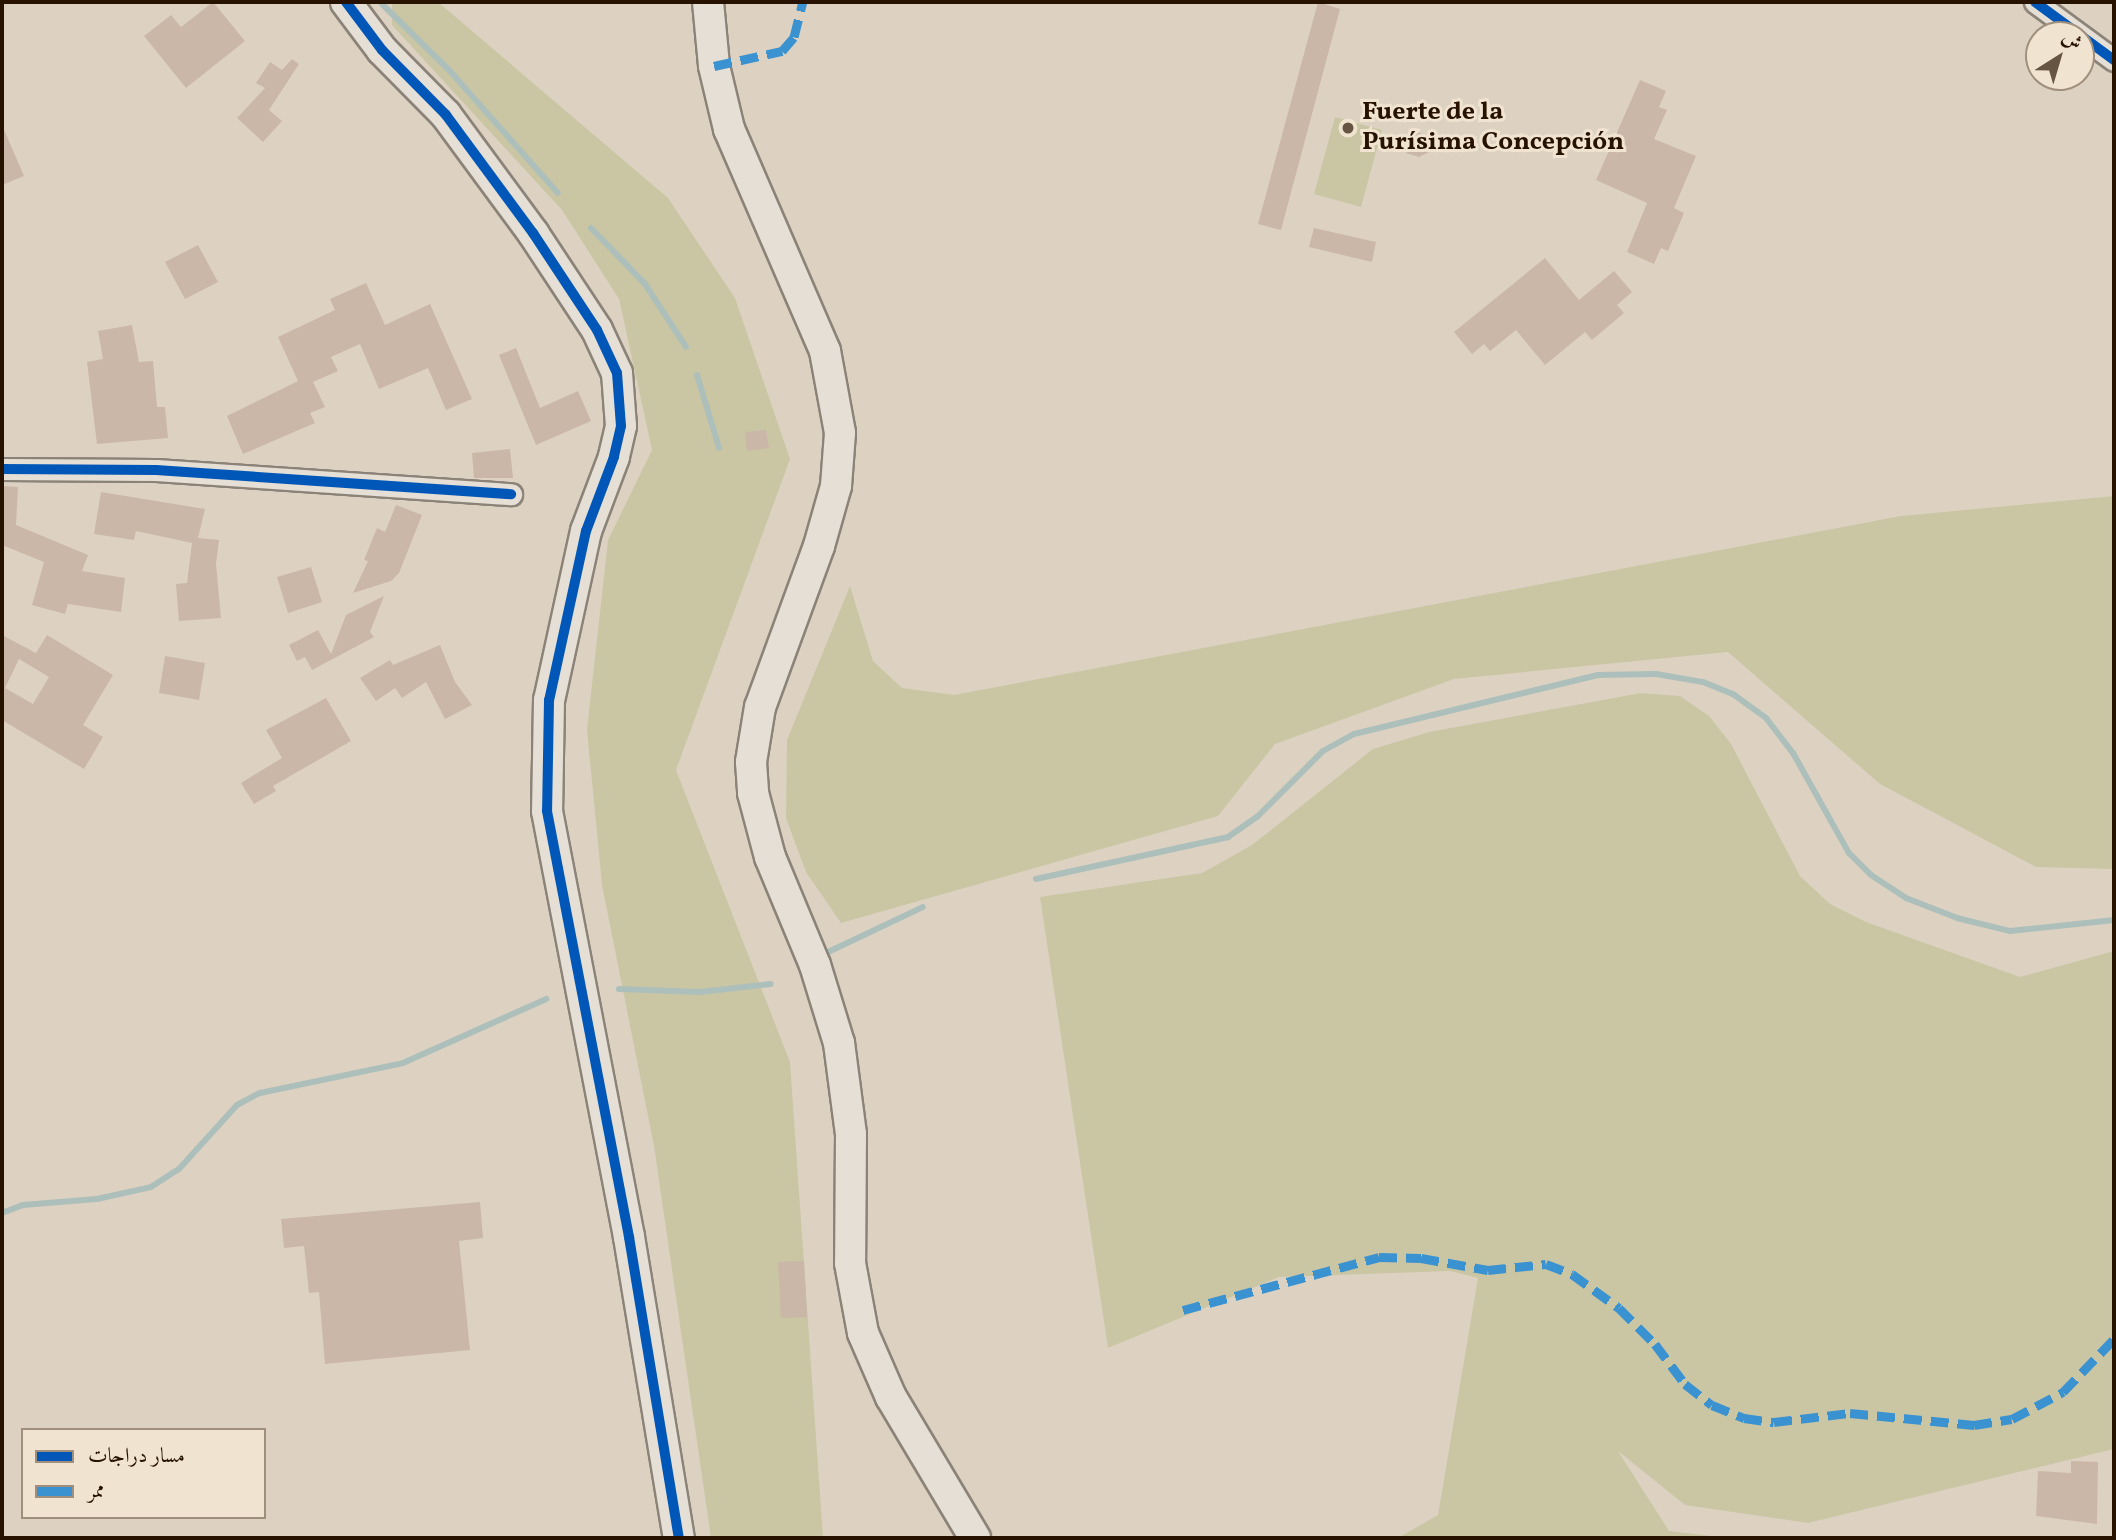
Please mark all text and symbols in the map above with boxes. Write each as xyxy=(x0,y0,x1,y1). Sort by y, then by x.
north arrow xyxy=(2025,21,2095,91)
text: ش xyxy=(2056,25,2087,57)
place label: Fuerte de la Purísima Concepción xyxy=(1362,97,1624,158)
marker: Fuerte de la Purísima Concepción xyxy=(1340,120,1356,136)
legend xyxy=(21,1428,266,1519)
text: مسار دراجات xyxy=(88,1442,185,1471)
text: ممر xyxy=(88,1477,105,1506)

